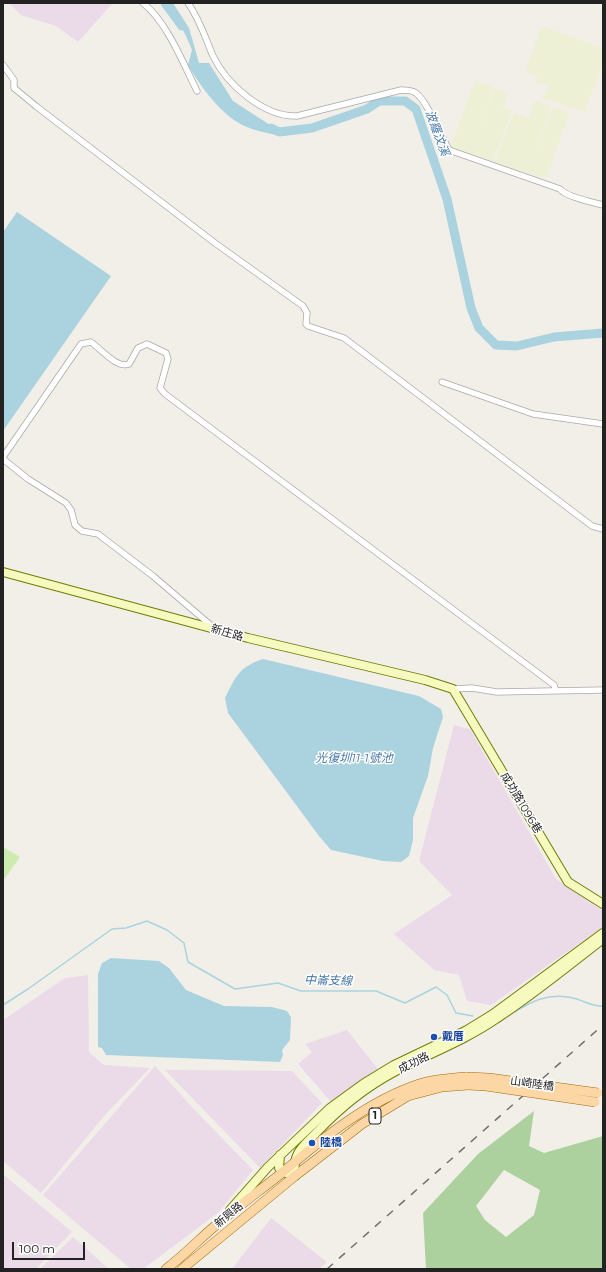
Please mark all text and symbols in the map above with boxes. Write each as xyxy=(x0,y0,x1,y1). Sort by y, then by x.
water label: 波羅汶溪 xyxy=(422,108,452,158)
street label: 新庄路 xyxy=(209,622,245,644)
water label: 光復圳11-1號池 xyxy=(315,751,393,765)
street label: 成功路1096巷 xyxy=(498,770,544,836)
water label: 中崙支線 xyxy=(304,973,352,989)
place label: 戴厝 xyxy=(442,1030,464,1044)
marker: 戴厝 xyxy=(429,1032,439,1042)
street label: 成功路 xyxy=(396,1050,432,1076)
street label: 山崎陸橋 xyxy=(509,1074,555,1094)
road number: 1 xyxy=(369,1108,381,1124)
place label: 陸橋 xyxy=(320,1136,342,1150)
marker: 陸橋 xyxy=(307,1138,317,1148)
street label: 新興路 xyxy=(212,1199,246,1231)
scale bar xyxy=(14,1234,87,1260)
text: 100 m xyxy=(19,1241,55,1256)

